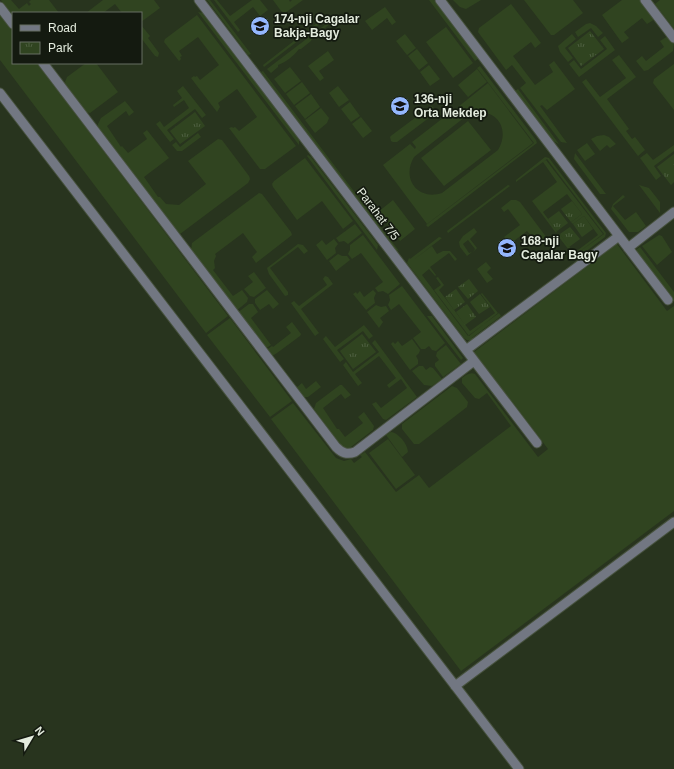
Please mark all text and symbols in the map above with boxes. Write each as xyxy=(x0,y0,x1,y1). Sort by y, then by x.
legend xyxy=(12,12,142,64)
place label: 174-nji Cagalar Bakja-Bagy xyxy=(274,12,360,40)
school or university icon: 174-nji Cagalar Bakja-Bagy xyxy=(249,15,271,37)
text: Road xyxy=(48,21,77,35)
text: Park xyxy=(48,41,74,55)
place label: 136-nji Orta Mekdep xyxy=(414,92,487,120)
school or university icon: 136-nji Orta Mekdep xyxy=(389,95,411,117)
street label: Parahat 7/5 xyxy=(354,185,402,243)
place label: 168-nji Cagalar Bagy xyxy=(521,234,598,262)
school or university icon: 168-nji Cagalar Bagy xyxy=(496,237,518,259)
north arrow xyxy=(12,717,52,757)
text: N xyxy=(33,724,47,738)

